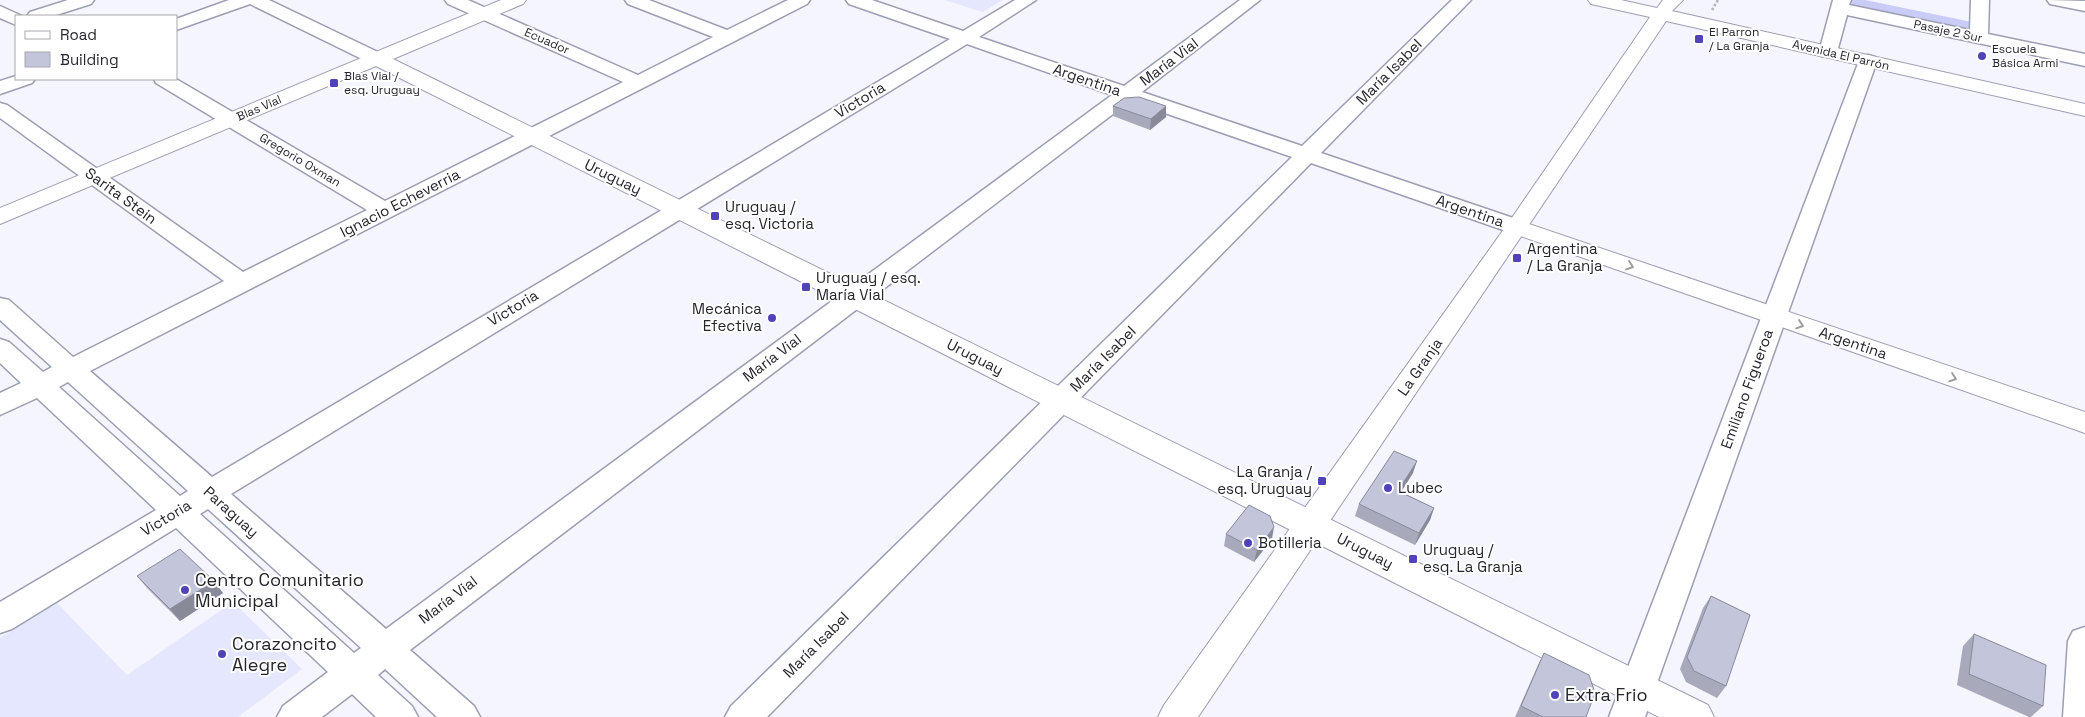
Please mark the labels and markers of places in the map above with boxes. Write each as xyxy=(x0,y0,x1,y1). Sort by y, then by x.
place label: El Parron / La Granja xyxy=(1709,24,1770,54)
marker: El Parron / La Granja xyxy=(1693,33,1705,45)
place label: Escuela Básica Armi xyxy=(1992,41,2058,71)
marker: Escuela Básica Armi xyxy=(1976,50,1988,62)
place label: Blas Vial / esq. Uruguay xyxy=(344,68,420,98)
marker: Blas Vial / esq. Uruguay xyxy=(328,77,340,89)
place label: Uruguay / esq. Victoria xyxy=(725,197,814,233)
marker: Uruguay / esq. Victoria xyxy=(709,210,721,222)
place label: Argentina / La Granja xyxy=(1527,239,1603,275)
marker: Argentina / La Granja xyxy=(1511,252,1523,264)
place label: Uruguay / esq. María Vial xyxy=(816,268,921,304)
marker: Uruguay / esq. María Vial xyxy=(800,281,812,293)
place label: Mecánica Efectiva xyxy=(692,299,762,335)
marker: Mecánica Efectiva xyxy=(766,312,778,324)
place label: La Granja / esq. Uruguay xyxy=(1217,462,1312,498)
marker: La Granja / esq. Uruguay xyxy=(1316,475,1328,487)
place label: Lubec xyxy=(1398,478,1443,497)
marker: Lubec xyxy=(1382,482,1394,494)
place label: Botilleria xyxy=(1258,533,1322,552)
marker: Botilleria xyxy=(1242,537,1254,549)
place label: Uruguay / esq. La Granja xyxy=(1423,540,1523,576)
marker: Uruguay / esq. La Granja xyxy=(1407,553,1419,565)
place label: Centro Comunitario Municipal xyxy=(195,568,364,612)
marker: Centro Comunitario Municipal xyxy=(179,584,191,596)
place label: Corazoncito Alegre xyxy=(232,632,337,676)
marker: Corazoncito Alegre xyxy=(216,648,228,660)
place label: Extra Frio xyxy=(1565,683,1648,706)
marker: Extra Frio xyxy=(1549,689,1561,701)

